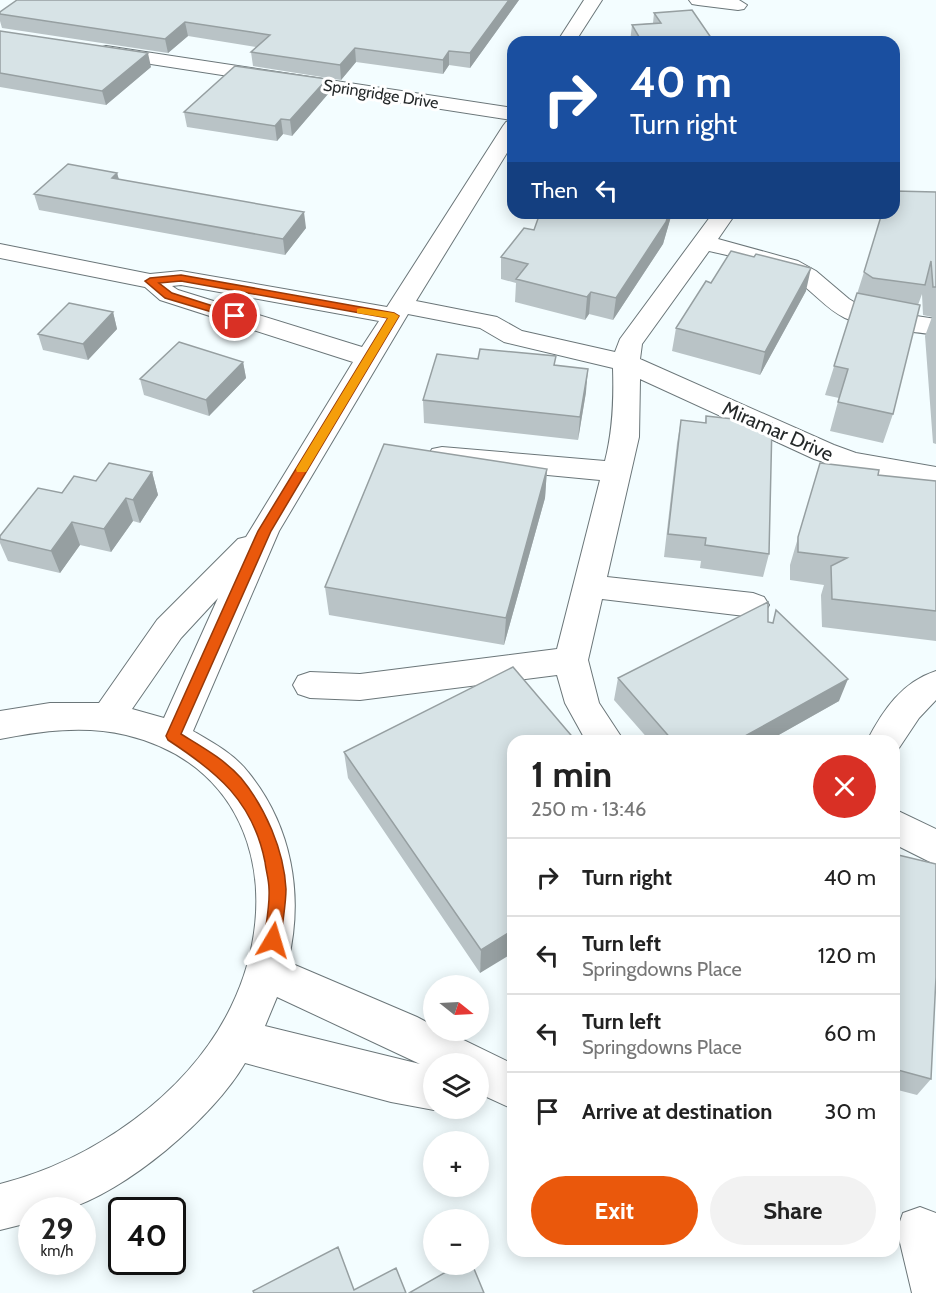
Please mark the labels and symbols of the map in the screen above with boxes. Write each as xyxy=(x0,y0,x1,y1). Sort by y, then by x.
street label: Springridge Drive xyxy=(322,76,440,112)
pin xyxy=(209,290,260,341)
street label: Miramar Drive xyxy=(719,396,837,466)
position arrow xyxy=(241,908,305,972)
north arrow xyxy=(423,975,489,1041)
speed limit sign: 40 xyxy=(108,1197,186,1275)

